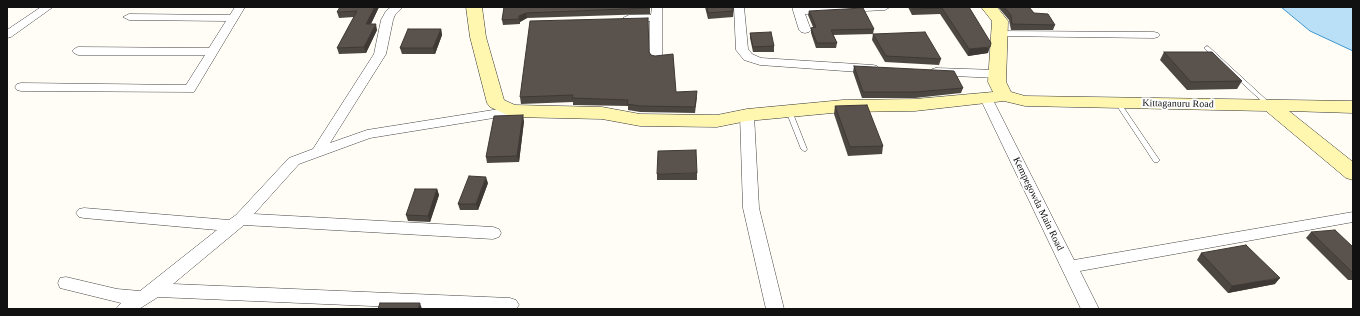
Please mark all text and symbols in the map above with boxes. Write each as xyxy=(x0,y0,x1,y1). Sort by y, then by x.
street label: Kittaganuru Road xyxy=(1142,97,1214,111)
street label: Kempegowda Main Road xyxy=(1010,155,1066,253)

